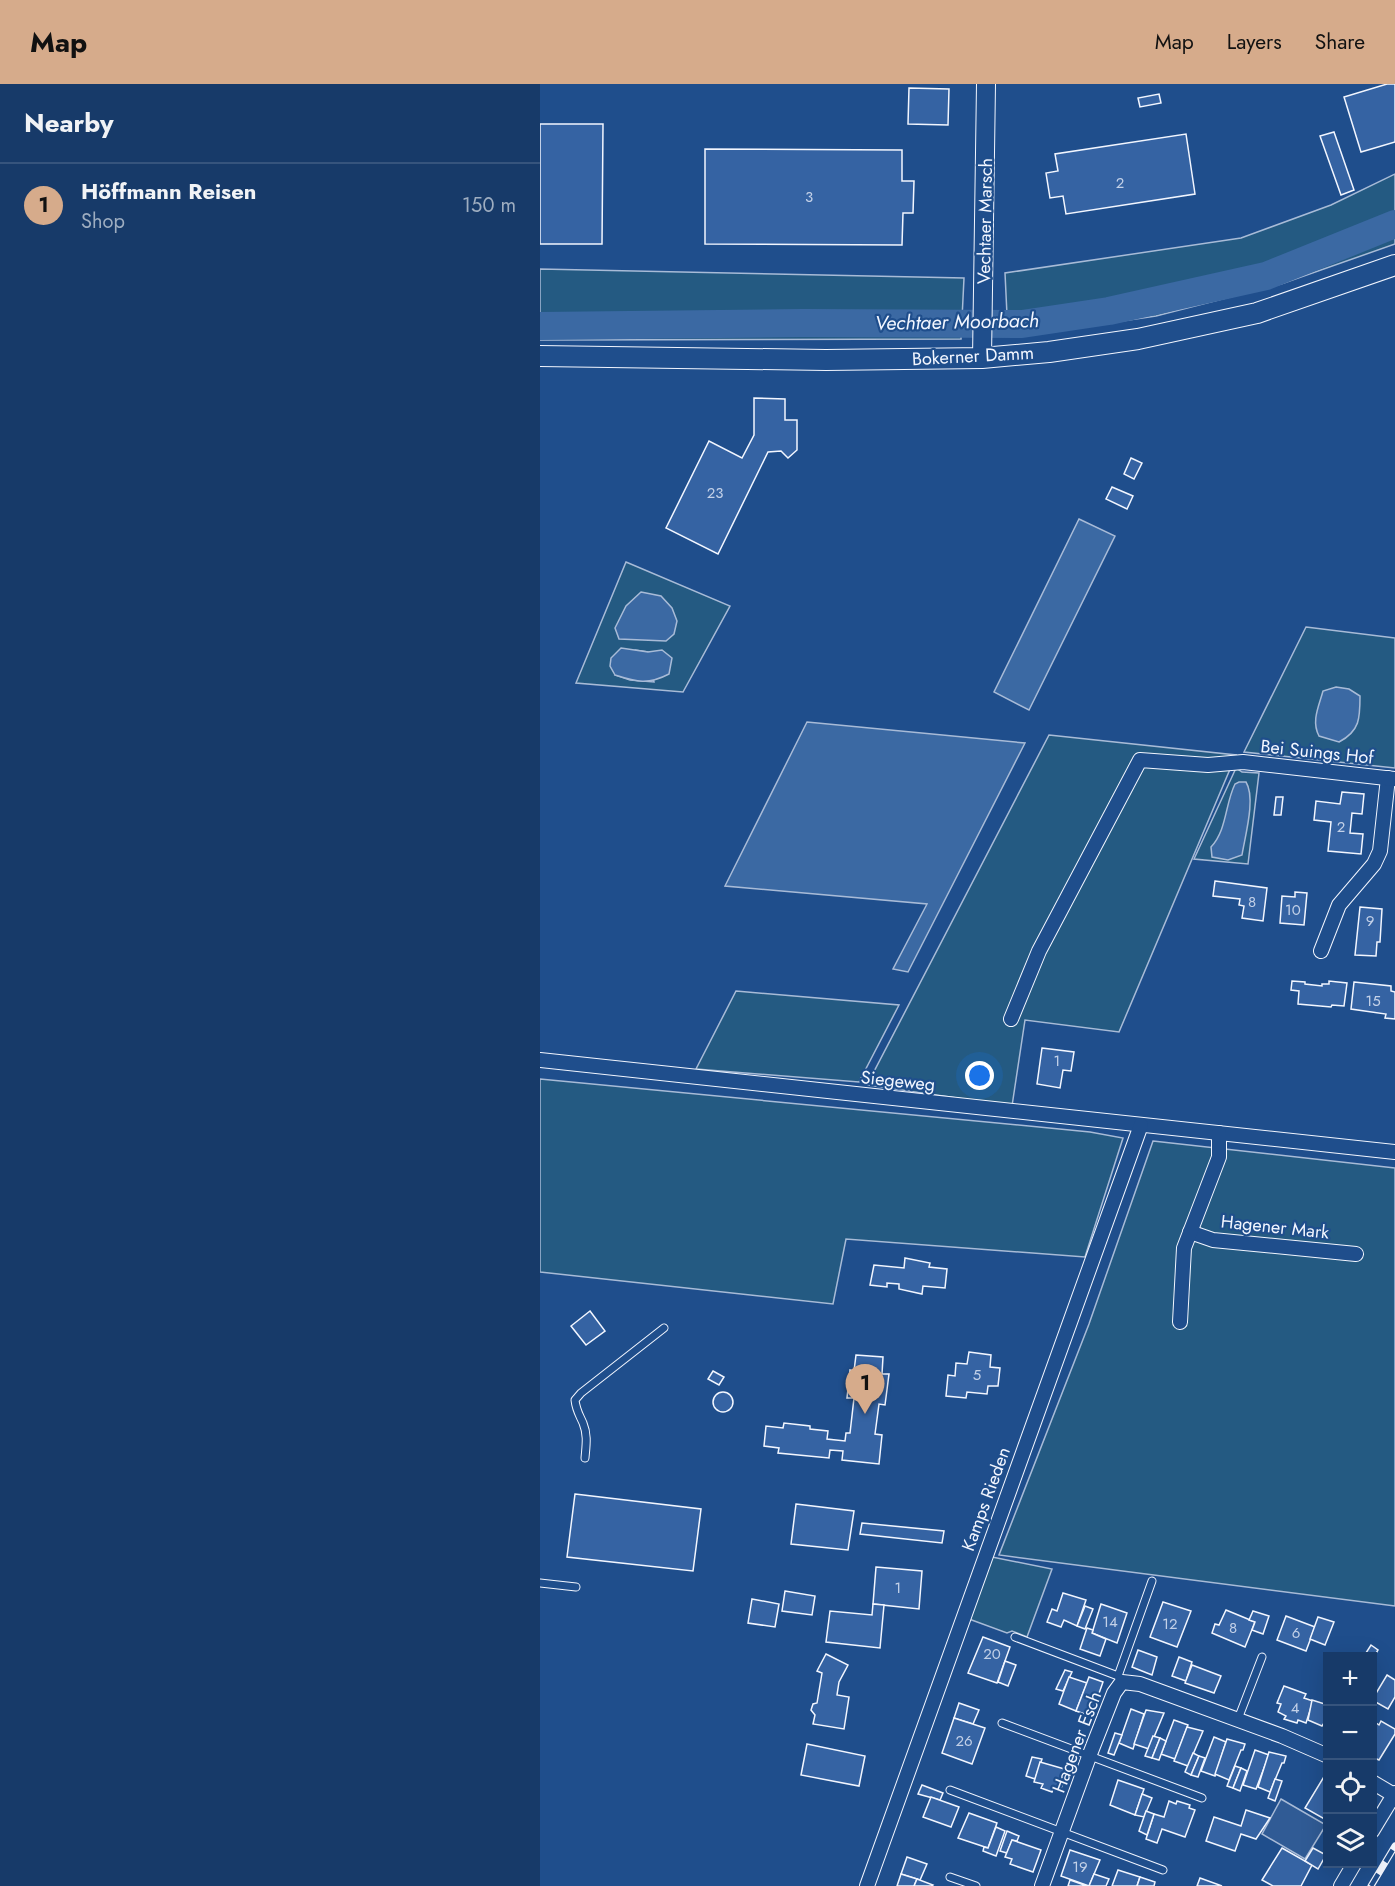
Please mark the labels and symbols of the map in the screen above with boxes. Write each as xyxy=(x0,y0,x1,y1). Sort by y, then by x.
street label: Vechtaer Marsch xyxy=(971,158,999,284)
house number: 2 xyxy=(1116,172,1124,194)
house number: 3 xyxy=(805,186,813,208)
water label: Vechtaer Moorbach xyxy=(875,306,1039,338)
street label: Bokerner Damm xyxy=(911,340,1035,372)
house number: 23 xyxy=(707,482,723,504)
street label: Bei Suings Hof xyxy=(1259,733,1376,771)
house number: 2 xyxy=(1337,816,1345,838)
house number: 8 xyxy=(1248,891,1256,913)
house number: 10 xyxy=(1285,899,1301,921)
house number: 9 xyxy=(1366,910,1374,932)
house number: 15 xyxy=(1365,990,1381,1012)
house number: 1 xyxy=(1054,1050,1060,1072)
your location xyxy=(965,1061,994,1090)
street label: Siegeweg xyxy=(860,1064,936,1098)
street label: Hagener Mark xyxy=(1220,1208,1330,1246)
pin: 1 xyxy=(846,1364,884,1414)
house number: 5 xyxy=(973,1364,981,1386)
street label: Kamps Rieden xyxy=(955,1443,1017,1555)
house number: 1 xyxy=(895,1577,901,1599)
house number: 14 xyxy=(1102,1611,1118,1633)
house number: 12 xyxy=(1162,1613,1178,1635)
house number: 8 xyxy=(1229,1617,1237,1639)
house number: 6 xyxy=(1292,1622,1300,1644)
house number: 20 xyxy=(983,1643,1001,1665)
street label: Hagener Esch xyxy=(1046,1688,1108,1796)
house number: 4 xyxy=(1291,1697,1300,1719)
house number: 26 xyxy=(955,1730,973,1752)
house number: 19 xyxy=(1072,1856,1088,1878)

